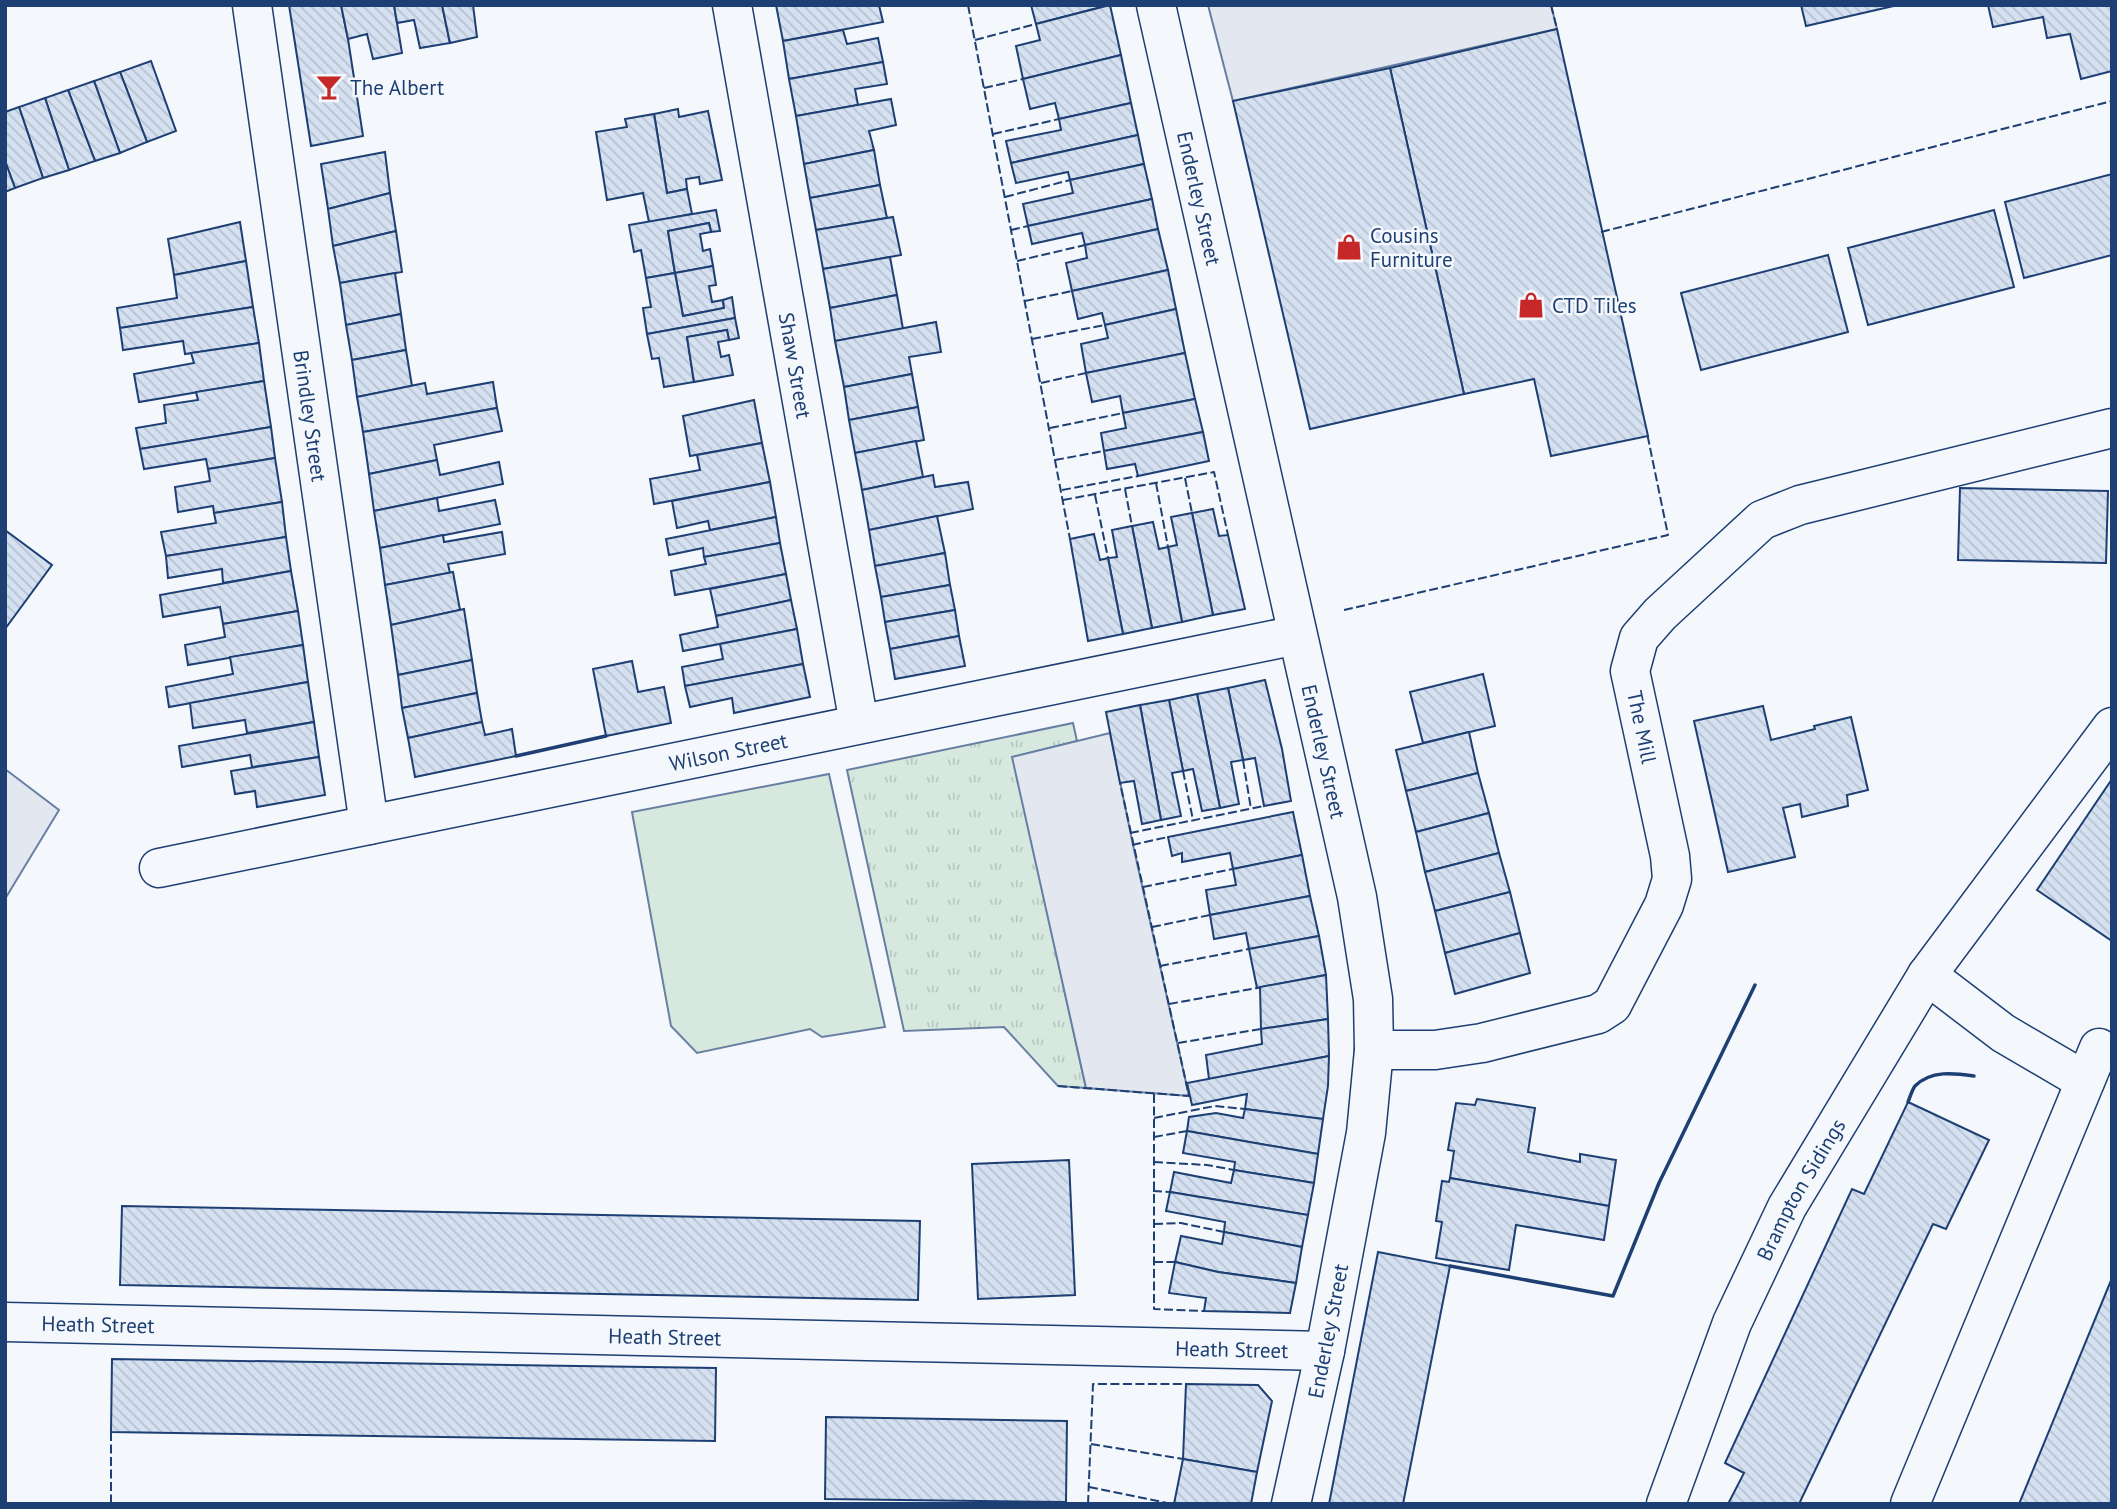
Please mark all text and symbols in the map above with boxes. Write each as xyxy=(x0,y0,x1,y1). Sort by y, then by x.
bar icon: The Albert xyxy=(314,72,344,102)
place label: The Albert xyxy=(350,74,444,101)
street label: Enderley Street xyxy=(1171,129,1228,268)
place label: Cousins Furniture xyxy=(1370,222,1453,273)
shop icon: Cousins Furniture xyxy=(1334,232,1364,262)
shop icon: CTD Tiles xyxy=(1516,290,1546,320)
place label: CTD Tiles xyxy=(1552,292,1637,319)
street label: Shaw Street xyxy=(773,310,818,421)
street label: Brindley Street xyxy=(288,348,333,483)
street label: Enderley Street xyxy=(1296,682,1352,821)
street label: The Mill xyxy=(1621,688,1663,766)
street label: Wilson Street xyxy=(667,726,790,777)
street label: Brampton Sidings xyxy=(1750,1113,1851,1265)
street label: Enderley Street xyxy=(1302,1261,1354,1401)
street label: Heath Street xyxy=(41,1309,155,1339)
street label: Heath Street xyxy=(608,1322,722,1351)
street label: Heath Street xyxy=(1175,1334,1289,1364)

